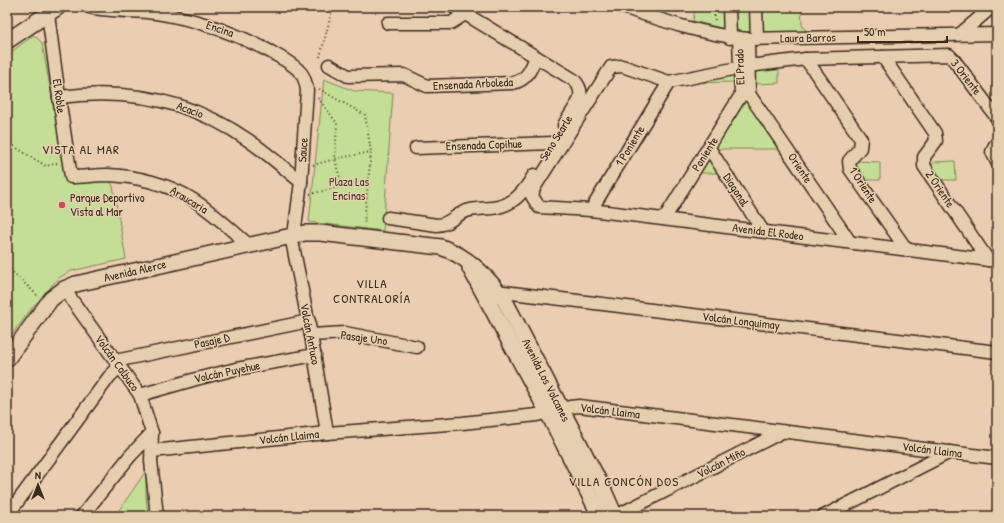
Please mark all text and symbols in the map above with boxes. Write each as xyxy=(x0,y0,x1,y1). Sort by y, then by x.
street label: Encina xyxy=(204,16,237,41)
scale bar xyxy=(858,18,947,44)
text: 50 m xyxy=(864,23,885,40)
street label: Laura Barros xyxy=(780,29,836,46)
street label: El Prado xyxy=(730,49,749,85)
street label: 3 Oriente xyxy=(947,55,986,98)
street label: Ensenada Arboleda xyxy=(433,73,514,94)
street label: El Roble xyxy=(49,78,70,114)
street label: Acacio xyxy=(174,97,206,122)
street label: Seno Searle xyxy=(535,111,576,164)
street label: 1 Poniente xyxy=(611,122,649,169)
street label: Poniente xyxy=(687,133,722,174)
street label: Ensenada Copihue xyxy=(446,135,523,154)
street label: Sauce xyxy=(293,137,312,163)
district label: VISTA AL MAR xyxy=(42,140,120,158)
street label: Oriente xyxy=(784,149,817,186)
street label: 1 Oriente xyxy=(845,163,882,206)
street label: 2 Oriente xyxy=(922,167,959,211)
street label: Diagonal xyxy=(719,170,754,210)
park label: Plaza Las Encinas xyxy=(329,173,369,204)
street label: Araucaria xyxy=(167,182,212,218)
place label: Parque Deportivo Vista al Mar xyxy=(70,189,145,220)
marker: Parque Deportivo Vista al Mar xyxy=(57,200,67,210)
street label: Avenida El Rodeo xyxy=(732,219,805,244)
street label: Avenida Alerce xyxy=(102,255,168,286)
district label: VILLA CONTRALORÍA xyxy=(333,274,411,307)
street label: Volcán Antuco xyxy=(296,302,325,366)
street label: Volcán Lonquimay xyxy=(701,307,781,334)
street label: Pasaje Uno xyxy=(340,326,389,349)
street label: Pasaje D xyxy=(193,328,231,353)
street label: Volcán Calbuco xyxy=(91,331,144,395)
street label: Avenida Los Volcanes xyxy=(518,335,575,425)
street label: Volcán Puyehue xyxy=(192,356,262,387)
street label: Volcán Llaima xyxy=(579,398,641,423)
street label: Volcán Llaima xyxy=(258,425,320,448)
street label: Volcán Llaima xyxy=(901,437,963,462)
street label: Volcán Miño xyxy=(694,443,748,482)
north arrow xyxy=(18,465,58,505)
text: N xyxy=(35,468,41,482)
district label: VILLA CONCÓN DOS xyxy=(569,472,679,490)

